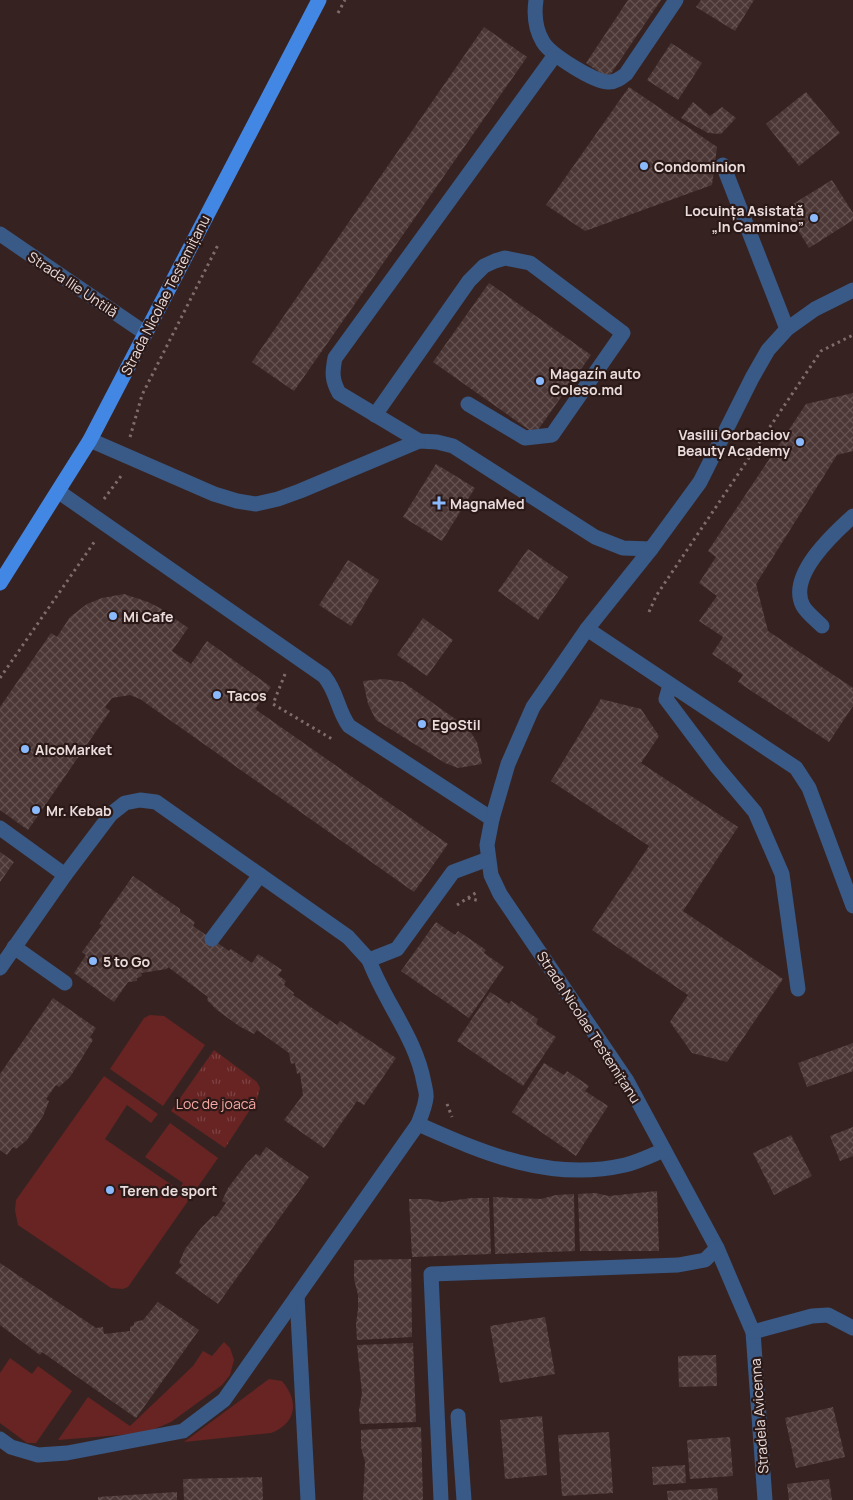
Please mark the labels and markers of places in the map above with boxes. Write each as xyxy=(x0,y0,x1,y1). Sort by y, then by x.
place label: Condominion xyxy=(654,157,746,176)
marker: Condominion xyxy=(638,160,650,172)
place label: Locuința Asistată „In Cammino” xyxy=(685,201,804,236)
marker: Locuința Asistată „In Cammino” xyxy=(808,212,820,224)
place label: Magazín auto Coleso.md xyxy=(550,364,641,399)
marker: Magazín auto Coleso.md xyxy=(534,375,546,387)
place label: Vasilii Gorbaciov Beauty Academy xyxy=(677,425,790,460)
marker: Vasilii Gorbaciov Beauty Academy xyxy=(794,436,806,448)
place label: MagnaMed xyxy=(450,494,525,513)
marker: MagnaMed xyxy=(432,496,446,510)
place label: Mi Cafe xyxy=(123,607,174,626)
marker: Mi Cafe xyxy=(107,610,119,622)
place label: Tacos xyxy=(227,686,267,705)
marker: Tacos xyxy=(211,689,223,701)
place label: EgoStil xyxy=(432,715,481,734)
marker: EgoStil xyxy=(416,718,428,730)
place label: AlcoMarket xyxy=(35,740,112,759)
marker: AlcoMarket xyxy=(19,743,31,755)
place label: Mr. Kebab xyxy=(46,801,112,820)
marker: Mr. Kebab xyxy=(30,804,42,816)
place label: 5 to Go xyxy=(103,952,150,971)
marker: 5 to Go xyxy=(87,955,99,967)
place label: Teren de sport xyxy=(120,1181,217,1200)
marker: Teren de sport xyxy=(104,1184,116,1196)

